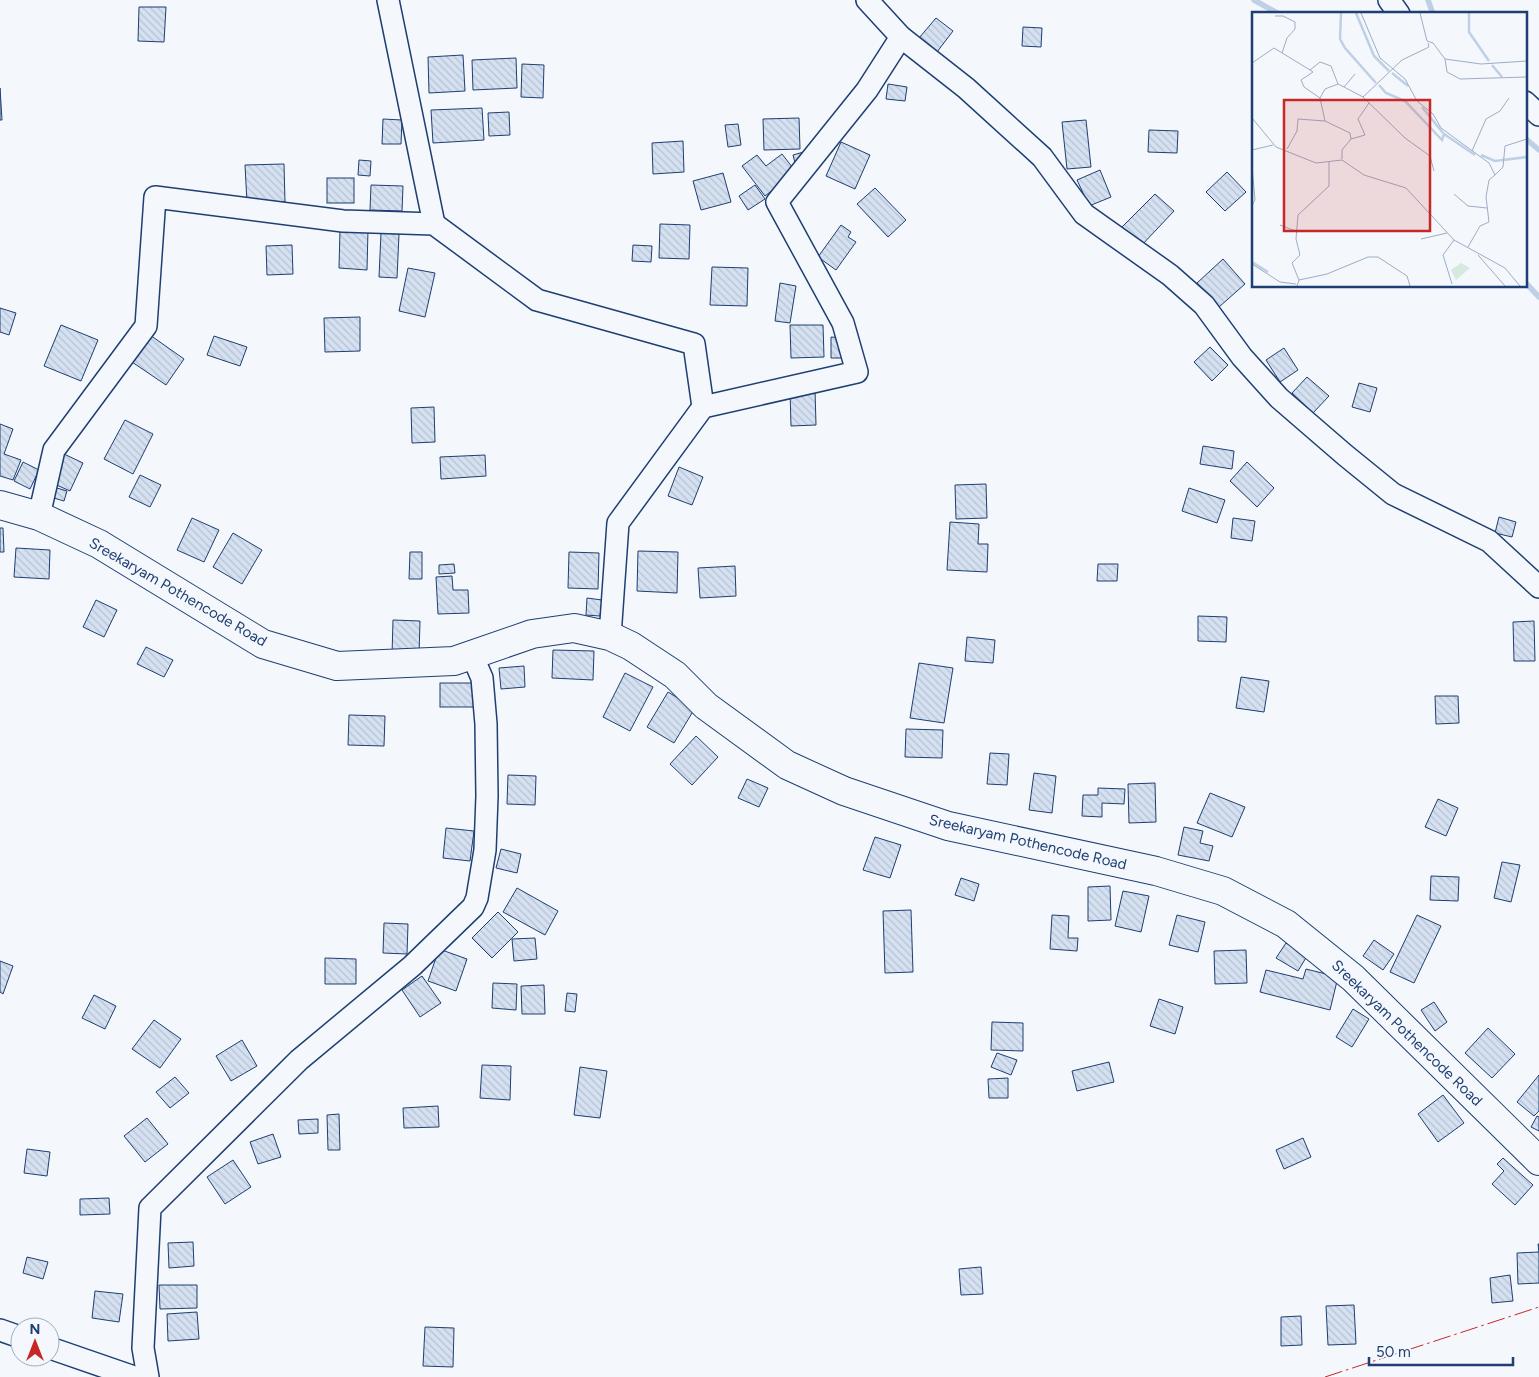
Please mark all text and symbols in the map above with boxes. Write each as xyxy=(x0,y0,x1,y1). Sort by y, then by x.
inset map xyxy=(1252,12,1526,288)
street label: Sreekaryam Pothencode Road xyxy=(86,534,270,650)
street label: Sreekaryam Pothencode Road xyxy=(927,810,1129,874)
street label: Sreekaryam Pothencode Road xyxy=(1328,956,1486,1110)
north arrow xyxy=(10,1317,60,1367)
text: N xyxy=(30,1321,40,1338)
scale bar xyxy=(1369,1334,1513,1366)
text: 50 m xyxy=(1376,1343,1411,1361)

